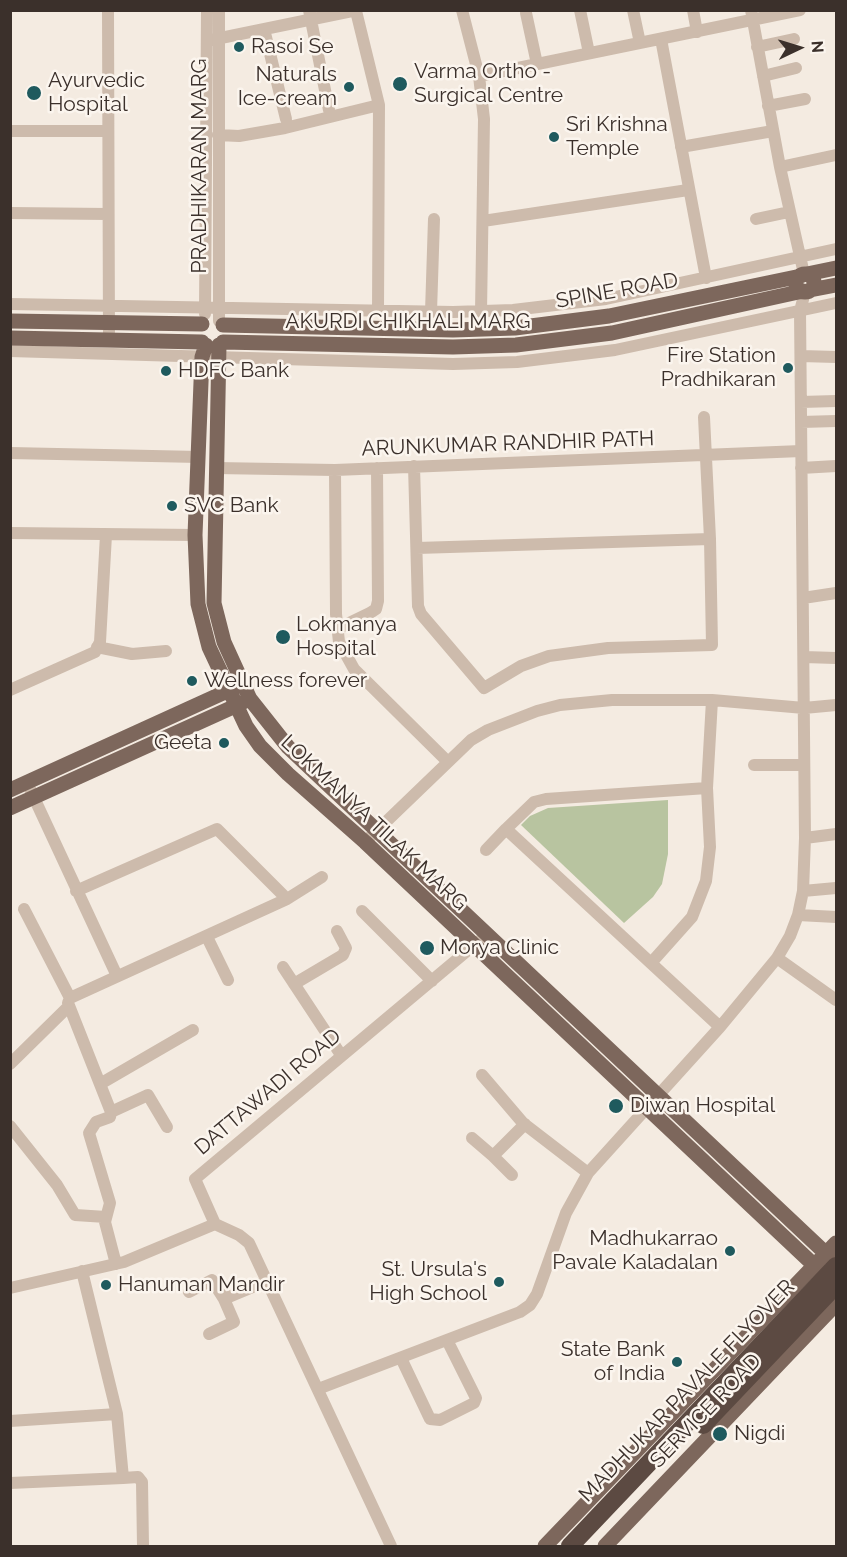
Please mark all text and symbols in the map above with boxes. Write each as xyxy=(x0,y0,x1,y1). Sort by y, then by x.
north arrow xyxy=(769,18,829,78)
place label: Rasoi Se xyxy=(251,34,334,60)
marker: Rasoi Se xyxy=(232,40,246,54)
text: N xyxy=(808,40,827,53)
street label: PRADHIKARAN MARG xyxy=(187,58,213,274)
place label: Varma Ortho - Surgical Centre xyxy=(414,59,563,109)
place label: Naturals Ice-cream xyxy=(238,62,337,112)
place label: Ayurvedic Hospital xyxy=(48,68,145,118)
marker: Varma Ortho - Surgical Centre xyxy=(391,75,409,93)
marker: Naturals Ice-cream xyxy=(342,80,356,94)
marker: Ayurvedic Hospital xyxy=(25,84,43,102)
place label: Sri Krishna Temple xyxy=(566,112,668,162)
marker: Sri Krishna Temple xyxy=(547,130,561,144)
street label: SPINE ROAD xyxy=(554,268,680,314)
street label: AKURDI CHIKHALI MARG xyxy=(285,309,531,335)
place label: Fire Station Pradhikaran xyxy=(661,343,776,393)
place label: HDFC Bank xyxy=(178,358,289,384)
marker: Fire Station Pradhikaran xyxy=(781,361,795,375)
marker: HDFC Bank xyxy=(159,364,173,378)
street label: ARUNKUMAR RANDHIR PATH xyxy=(361,426,655,462)
place label: SVC Bank xyxy=(184,493,279,519)
marker: SVC Bank xyxy=(165,499,179,513)
place label: Lokmanya Hospital xyxy=(296,612,397,662)
marker: Lokmanya Hospital xyxy=(274,628,292,646)
place label: Wellness forever xyxy=(204,668,367,694)
marker: Wellness forever xyxy=(185,674,199,688)
place label: Geeta xyxy=(154,730,212,756)
street label: LOKMANYA TILAK MARG xyxy=(275,730,473,916)
marker: Geeta xyxy=(217,736,231,750)
place label: Morya Clinic xyxy=(440,935,559,961)
marker: Morya Clinic xyxy=(418,939,436,957)
street label: DATTAWADI ROAD xyxy=(190,1024,346,1160)
place label: Diwan Hospital xyxy=(630,1093,775,1119)
marker: Diwan Hospital xyxy=(607,1097,625,1115)
place label: Madhukarrao Pavale Kaladalan xyxy=(552,1226,718,1276)
marker: Madhukarrao Pavale Kaladalan xyxy=(723,1244,737,1258)
place label: St. Ursula's High School xyxy=(369,1257,487,1307)
place label: Hanuman Mandir xyxy=(118,1272,285,1298)
marker: St. Ursula's High School xyxy=(492,1275,506,1289)
street label: MADHUKAR PAVALE FLYOVER xyxy=(574,1275,800,1507)
marker: Hanuman Mandir xyxy=(99,1278,113,1292)
place label: State Bank of India xyxy=(561,1337,665,1387)
street label: SERVICE ROAD xyxy=(645,1349,767,1473)
marker: State Bank of India xyxy=(670,1355,684,1369)
place label: Nigdi xyxy=(734,1421,785,1447)
marker: Nigdi xyxy=(711,1425,729,1443)

